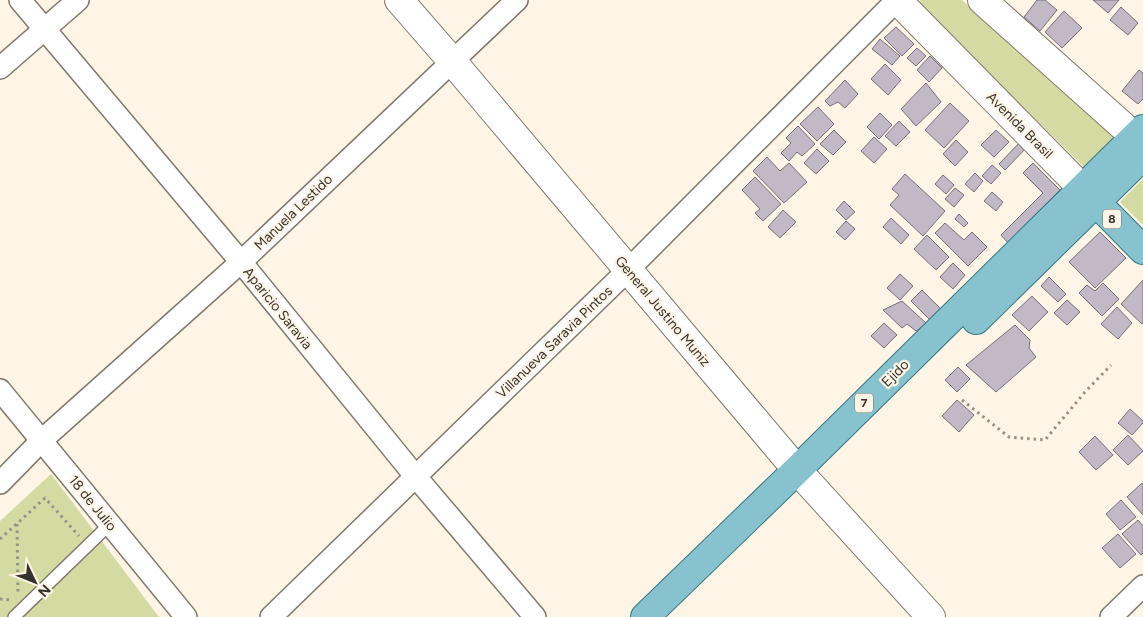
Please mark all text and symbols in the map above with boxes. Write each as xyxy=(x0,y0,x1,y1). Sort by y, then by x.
street label: Avenida Brasil xyxy=(983,89,1056,162)
street label: Manuela Lestido xyxy=(251,171,336,254)
road number: 8 xyxy=(1103,210,1121,228)
street label: General Justino Muniz xyxy=(611,253,714,370)
street label: Aparicio Saravia xyxy=(239,264,316,353)
street label: Villanueva Saravia Pintos xyxy=(493,282,616,402)
street label: Ejido xyxy=(878,356,913,391)
road number: 7 xyxy=(855,393,873,412)
street label: 18 de Julio xyxy=(65,472,120,535)
north arrow xyxy=(10,557,60,607)
text: N xyxy=(34,581,54,600)

